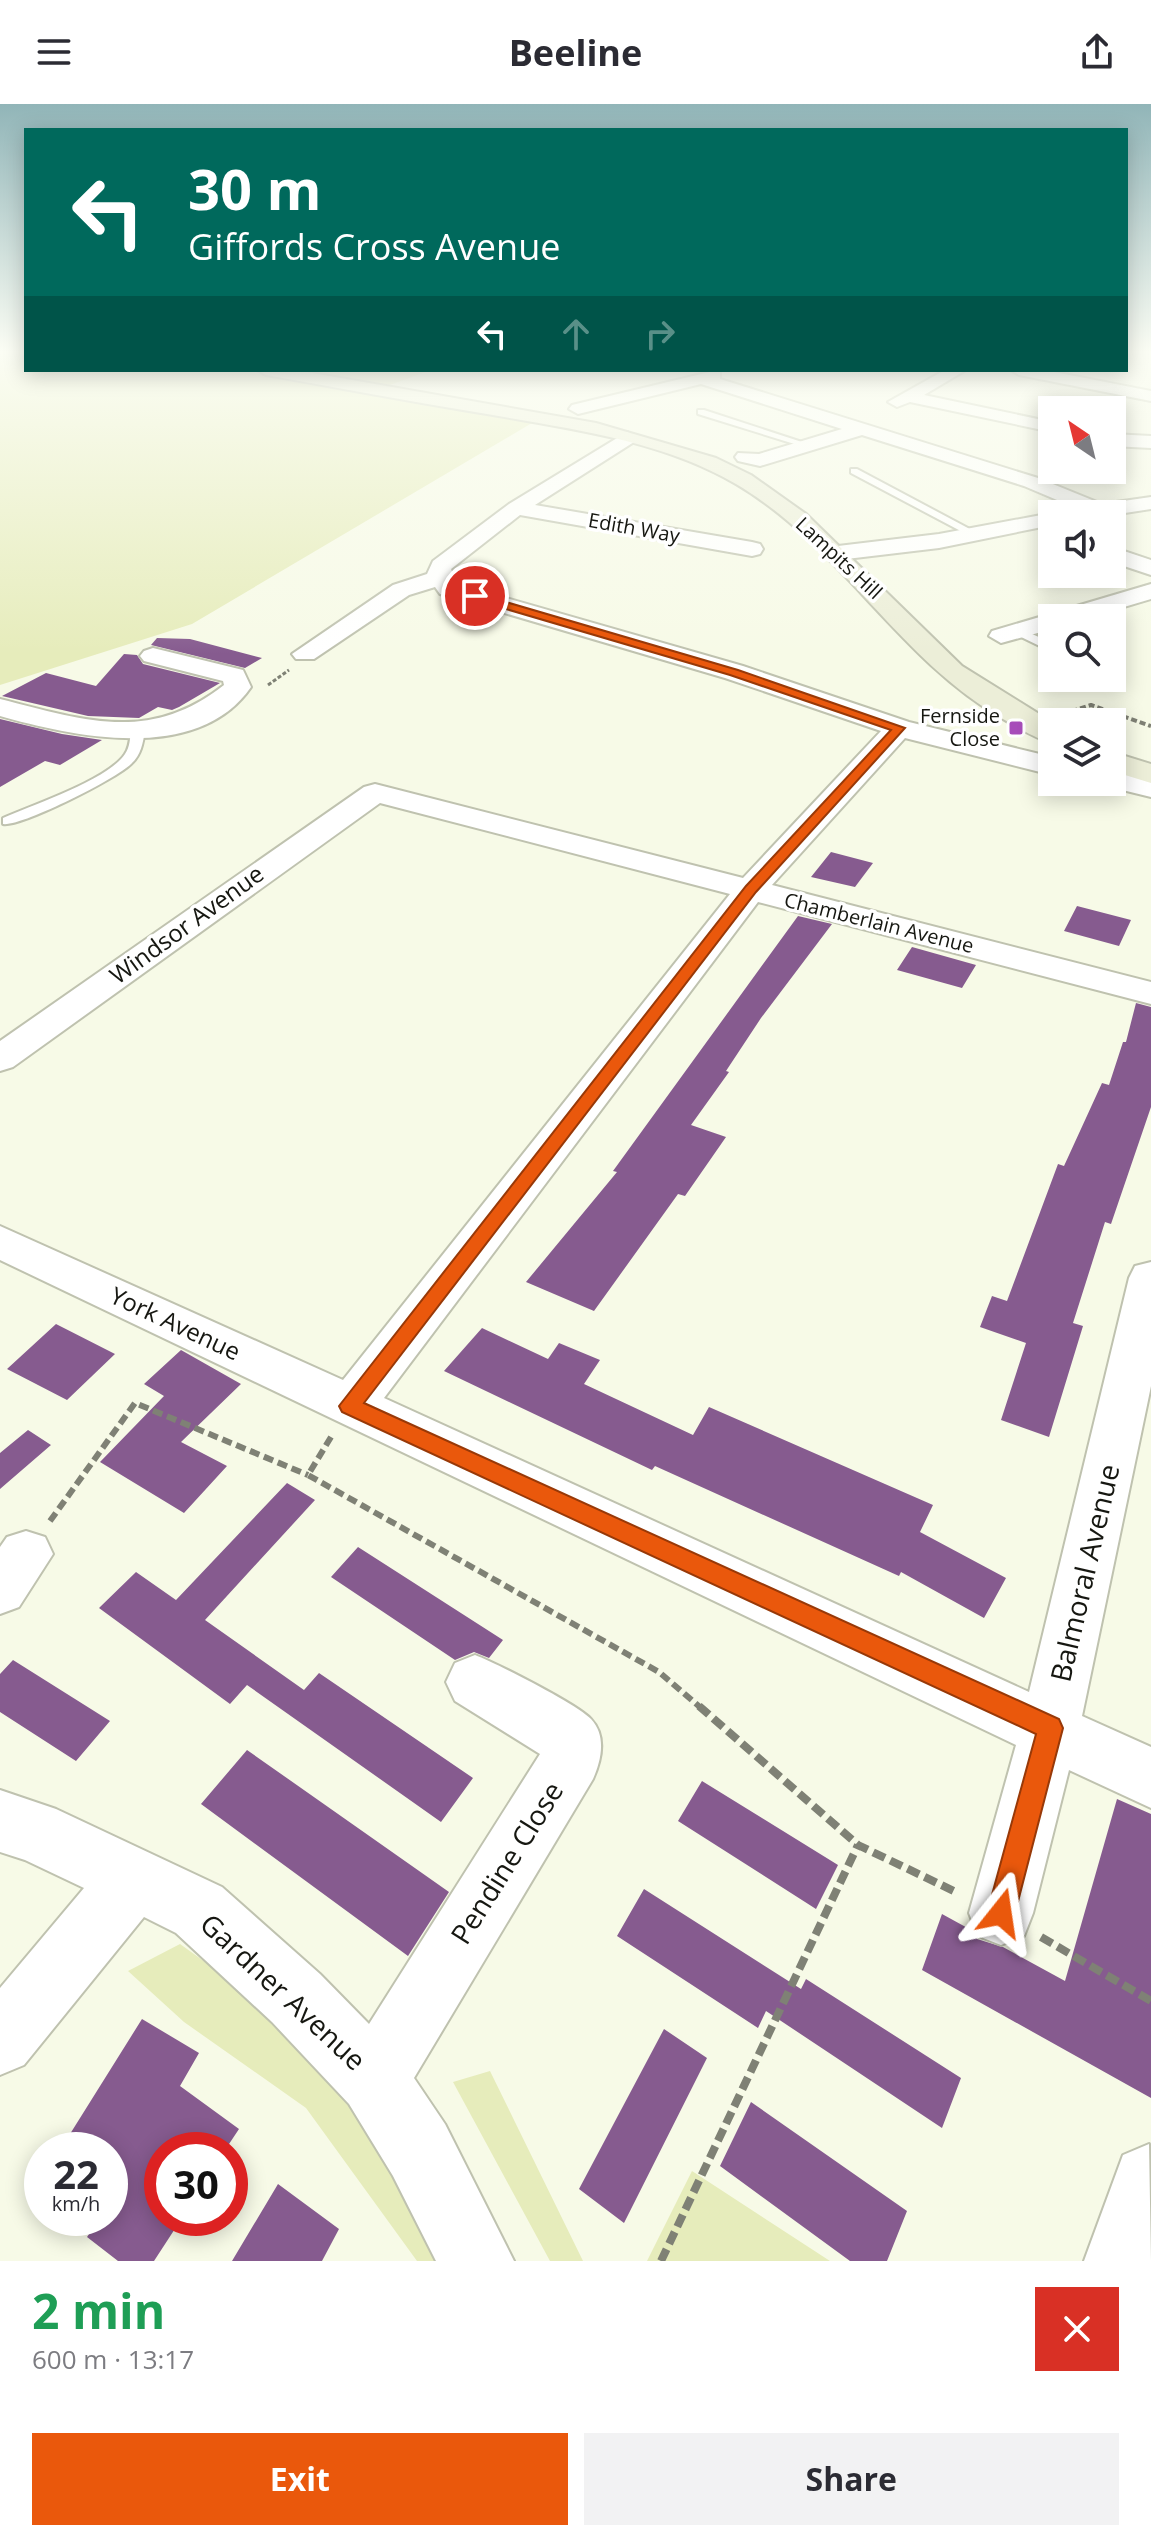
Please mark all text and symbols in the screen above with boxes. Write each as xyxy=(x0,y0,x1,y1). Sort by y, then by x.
text: Beeline xyxy=(509,28,642,77)
icon: menu xyxy=(32,30,76,74)
icon: share xyxy=(1075,30,1119,74)
text: 30 m xyxy=(188,150,322,226)
icon: left xyxy=(56,160,160,264)
text: Giffords Cross Avenue xyxy=(188,222,560,271)
icon: left xyxy=(470,312,514,356)
icon: ahead xyxy=(554,312,598,356)
icon: right xyxy=(638,312,682,356)
north arrow xyxy=(1038,396,1126,484)
map controls xyxy=(1038,396,1126,796)
button: sound xyxy=(1038,500,1126,588)
street label: Edith Way xyxy=(586,506,683,549)
street label: Lampits Hill xyxy=(790,511,888,605)
pin xyxy=(441,562,509,630)
icon: arrive xyxy=(453,574,497,618)
button: search xyxy=(1038,604,1126,692)
place label: Fernside Close xyxy=(920,702,1000,752)
button: layers xyxy=(1038,708,1126,796)
marker: Fernside Close xyxy=(1007,719,1025,737)
street label: Windsor Avenue xyxy=(102,857,270,991)
street label: Chamberlain Avenue xyxy=(782,886,977,959)
street label: York Avenue xyxy=(105,1278,246,1367)
street label: Balmoral Avenue xyxy=(1041,1460,1128,1685)
street label: Pendine Close xyxy=(441,1774,571,1951)
position arrow xyxy=(959,1871,1043,1955)
street label: Gardner Avenue xyxy=(193,1905,375,2078)
speed limit sign: 30 xyxy=(144,2132,248,2236)
text: 22 xyxy=(53,2146,99,2201)
text: km/h xyxy=(52,2190,100,2217)
text: 2 min xyxy=(32,2278,165,2343)
button: close xyxy=(1035,2287,1119,2371)
text: 600 m · 13:17 xyxy=(32,2341,194,2377)
button: Exit xyxy=(32,2433,568,2525)
button: Share xyxy=(584,2433,1119,2525)

